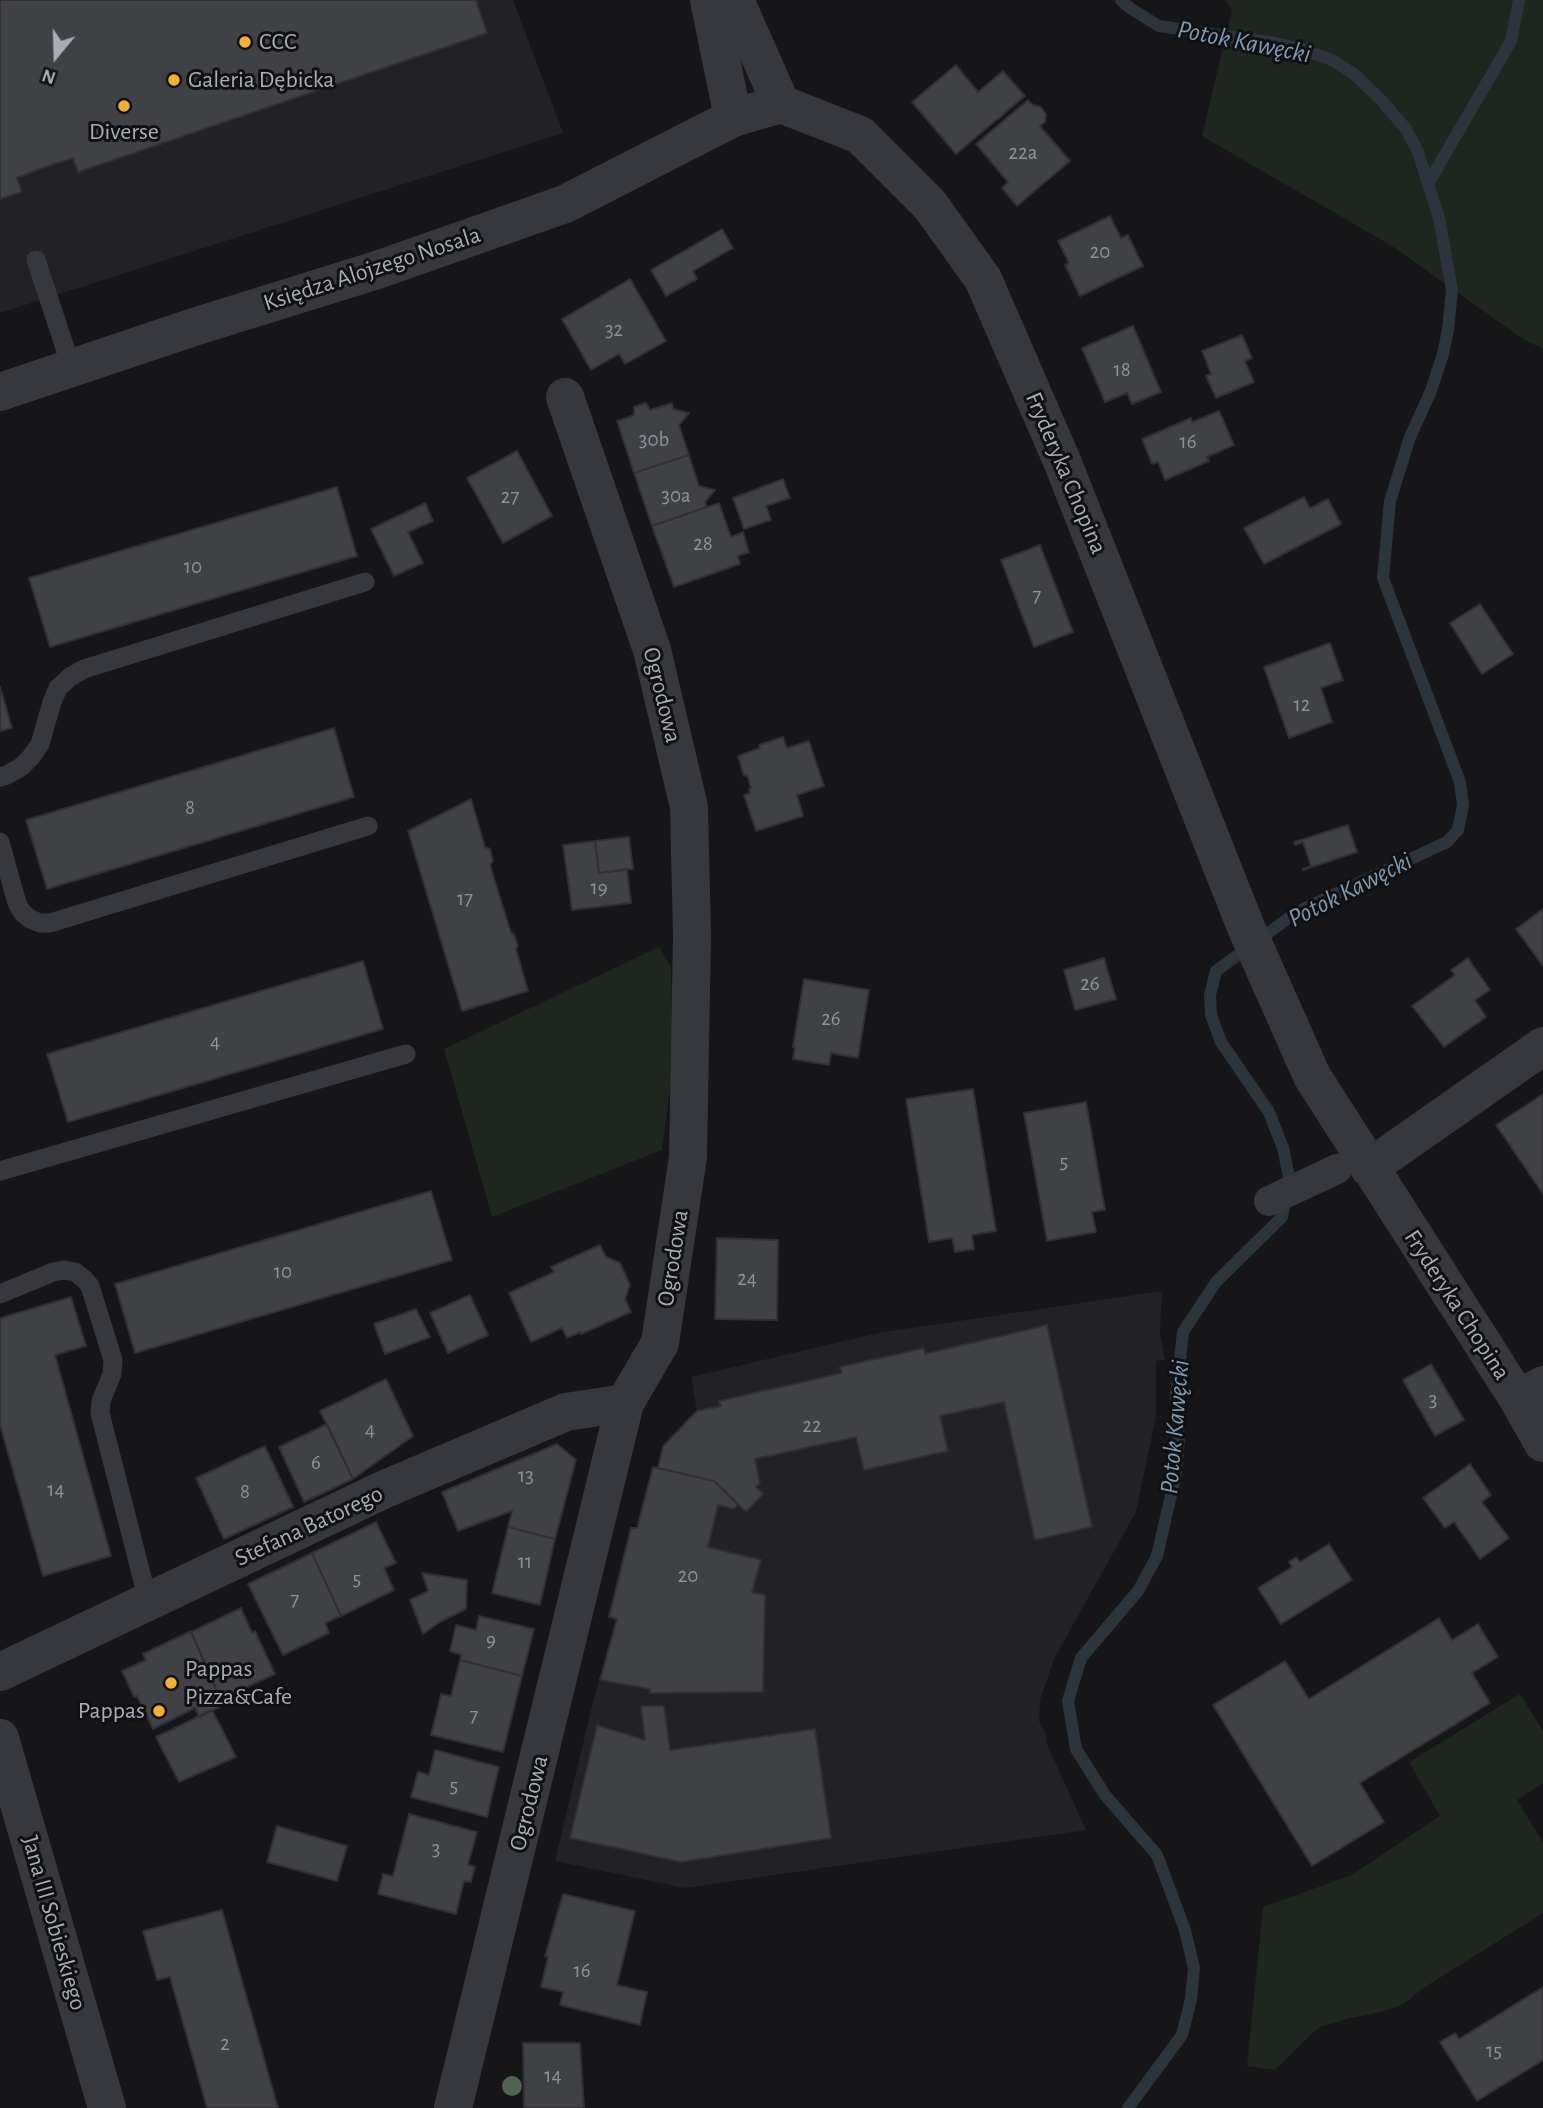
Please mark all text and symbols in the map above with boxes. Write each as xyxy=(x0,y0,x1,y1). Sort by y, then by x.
water label: Potok Kawęcki xyxy=(1175,14,1313,70)
north arrow xyxy=(21,21,91,91)
place label: CCC xyxy=(259,28,296,56)
marker: CCC xyxy=(237,34,253,50)
text: N xyxy=(40,65,58,87)
place label: Galeria Dębicka xyxy=(188,66,334,94)
marker: Galeria Dębicka xyxy=(166,72,182,88)
marker: Diverse xyxy=(116,98,132,114)
place label: Diverse xyxy=(89,118,159,146)
house number: 22a xyxy=(1009,140,1037,166)
street label: Księdza Alojzego Nosala xyxy=(260,220,484,318)
house number: 20 xyxy=(1090,239,1110,265)
house number: 32 xyxy=(605,317,623,343)
house number: 18 xyxy=(1113,357,1131,383)
street label: Fryderyka Chopina xyxy=(1019,388,1113,558)
house number: 30b xyxy=(639,427,669,453)
house number: 16 xyxy=(1179,429,1197,455)
house number: 30a xyxy=(661,483,691,509)
house number: 27 xyxy=(501,484,519,510)
house number: 28 xyxy=(693,531,713,557)
house number: 10 xyxy=(184,554,202,580)
house number: 7 xyxy=(1033,583,1041,609)
street label: Ogrodowa xyxy=(636,644,688,746)
house number: 12 xyxy=(1294,692,1310,718)
house number: 8 xyxy=(185,795,195,821)
water label: Potok Kawęcki xyxy=(1283,845,1417,935)
house number: 19 xyxy=(590,875,608,901)
house number: 17 xyxy=(457,886,473,912)
house number: 26 xyxy=(1080,971,1100,997)
house number: 26 xyxy=(821,1006,841,1032)
house number: 4 xyxy=(210,1029,220,1055)
house number: 5 xyxy=(1060,1149,1068,1175)
street label: Ogrodowa xyxy=(651,1208,695,1308)
street label: Fryderyka Chopina xyxy=(1398,1225,1516,1385)
house number: 10 xyxy=(274,1259,292,1285)
house number: 24 xyxy=(737,1266,757,1292)
water label: Potok Kawęcki xyxy=(1154,1358,1196,1496)
house number: 3 xyxy=(1429,1387,1437,1413)
house number: 22 xyxy=(802,1413,822,1439)
house number: 4 xyxy=(365,1417,375,1443)
house number: 6 xyxy=(311,1450,321,1476)
house number: 13 xyxy=(518,1463,534,1489)
house number: 14 xyxy=(47,1477,65,1503)
street label: Stefana Batorego xyxy=(230,1479,388,1573)
house number: 8 xyxy=(240,1479,250,1505)
house number: 11 xyxy=(518,1549,532,1575)
house number: 20 xyxy=(678,1563,698,1589)
house number: 5 xyxy=(353,1566,361,1592)
house number: 7 xyxy=(291,1587,299,1613)
house number: 9 xyxy=(486,1627,496,1653)
place label: Pappas Pizza&Cafe xyxy=(185,1655,292,1711)
marker: Pappas Pizza&Cafe xyxy=(163,1675,179,1691)
place label: Pappas xyxy=(78,1697,145,1725)
marker: Pappas xyxy=(151,1703,167,1719)
house number: 7 xyxy=(470,1703,478,1729)
street label: Ogrodowa xyxy=(503,1752,555,1854)
house number: 5 xyxy=(450,1773,458,1799)
street label: Jana III Sobieskiego xyxy=(15,1832,93,2014)
house number: 3 xyxy=(432,1836,440,1862)
house number: 16 xyxy=(573,1958,591,1984)
house number: 2 xyxy=(220,2031,230,2057)
house number: 15 xyxy=(1486,2038,1502,2064)
house number: 14 xyxy=(544,2063,562,2089)

